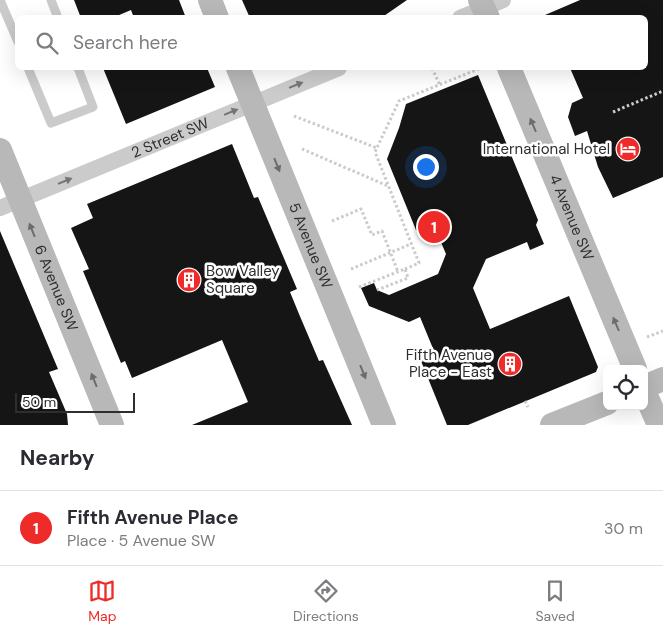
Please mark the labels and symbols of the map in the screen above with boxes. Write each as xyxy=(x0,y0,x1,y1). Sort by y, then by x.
one-way arrow xyxy=(289,81,303,89)
one-way arrow xyxy=(224,108,239,116)
street label: 2 Street SW xyxy=(128,113,212,163)
one-way arrow xyxy=(529,118,536,133)
hotel icon: International Hotel xyxy=(615,136,641,162)
place label: International Hotel xyxy=(483,139,610,159)
your location xyxy=(413,154,439,180)
one-way arrow xyxy=(274,158,282,172)
street label: 4 Avenue SW xyxy=(545,172,599,264)
one-way arrow xyxy=(58,177,73,185)
street label: 5 Avenue SW xyxy=(284,200,337,292)
pin: 1 xyxy=(418,208,450,246)
one-way arrow xyxy=(28,222,35,237)
street label: 6 Avenue SW xyxy=(30,242,83,335)
place label: Bow Valley Square xyxy=(206,261,280,298)
building icon: Bow Valley Square xyxy=(176,267,202,293)
one-way arrow xyxy=(612,316,620,331)
place label: Fifth Avenue Place - East xyxy=(406,345,492,382)
building icon: Fifth Avenue Place - East xyxy=(497,351,523,377)
one-way arrow xyxy=(359,365,367,379)
one-way arrow xyxy=(89,373,97,387)
scale bar xyxy=(15,390,135,413)

